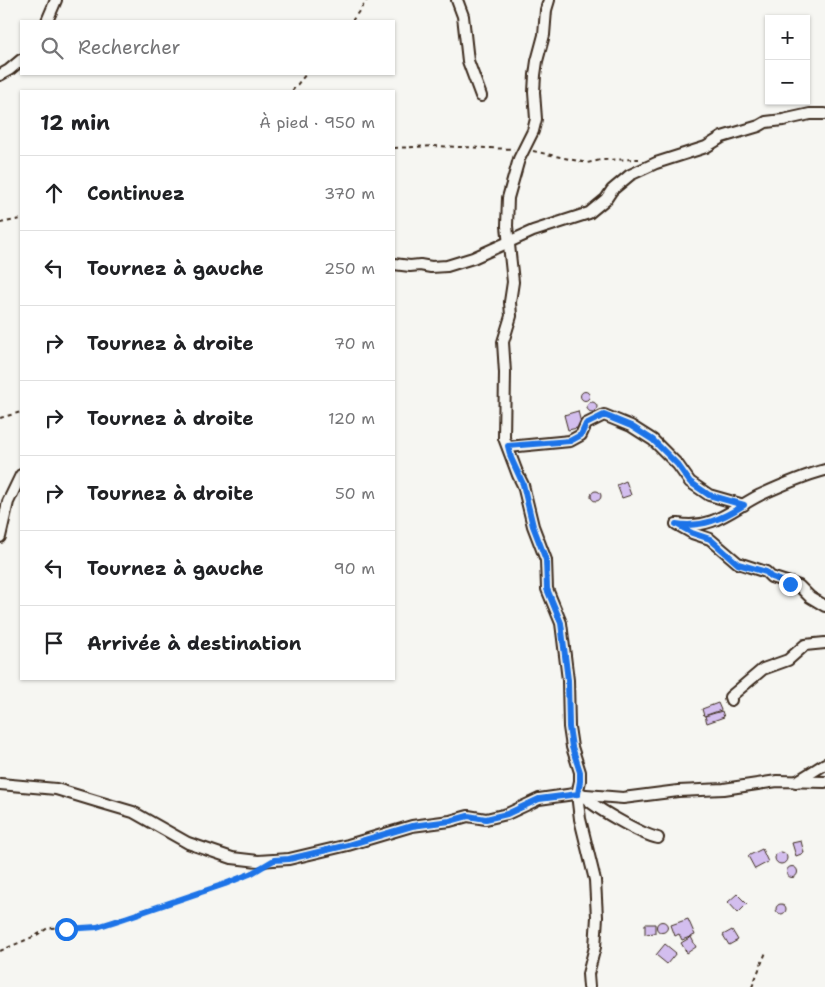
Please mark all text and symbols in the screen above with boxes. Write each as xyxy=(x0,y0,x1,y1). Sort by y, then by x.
map controls xyxy=(765,15,810,105)
button: + xyxy=(765,15,810,60)
search box xyxy=(20,20,395,75)
icon: search xyxy=(38,34,66,62)
text: Rechercher xyxy=(78,35,181,60)
button: − xyxy=(765,60,810,105)
text: 12 min xyxy=(40,109,110,137)
text: À pied · 950 m xyxy=(259,112,375,133)
icon: ahead xyxy=(40,179,68,207)
text: Continuez xyxy=(87,181,185,206)
text: 370 m xyxy=(324,183,375,204)
icon: left xyxy=(40,254,68,282)
text: Tournez à gauche xyxy=(87,256,264,281)
text: 250 m xyxy=(324,258,375,279)
icon: right xyxy=(40,329,68,357)
text: Tournez à droite xyxy=(87,331,254,356)
text: 70 m xyxy=(334,333,375,354)
icon: right xyxy=(40,404,68,432)
text: Tournez à droite xyxy=(87,406,254,431)
text: 120 m xyxy=(328,408,375,429)
icon: right xyxy=(40,479,68,507)
text: Tournez à droite xyxy=(87,481,254,506)
text: 50 m xyxy=(335,483,375,504)
icon: left xyxy=(40,554,68,582)
text: Tournez à gauche xyxy=(87,556,264,581)
text: 90 m xyxy=(334,558,375,579)
route end xyxy=(779,573,802,596)
icon: arrive xyxy=(40,629,68,657)
text: Arrivée à destination xyxy=(87,631,301,656)
route start xyxy=(55,918,78,941)

